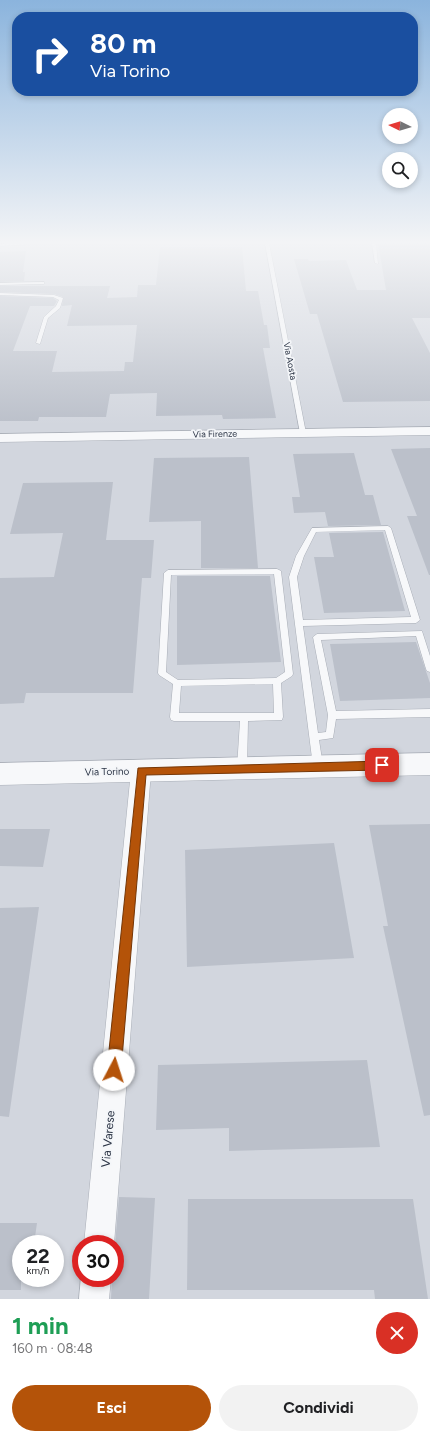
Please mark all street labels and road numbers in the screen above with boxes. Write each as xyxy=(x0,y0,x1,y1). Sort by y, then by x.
street label: Via Aosta xyxy=(281,341,300,381)
street label: Via Firenze xyxy=(193,428,237,439)
street label: Via Torino xyxy=(85,765,130,778)
street label: Via Varese xyxy=(99,1110,117,1168)

